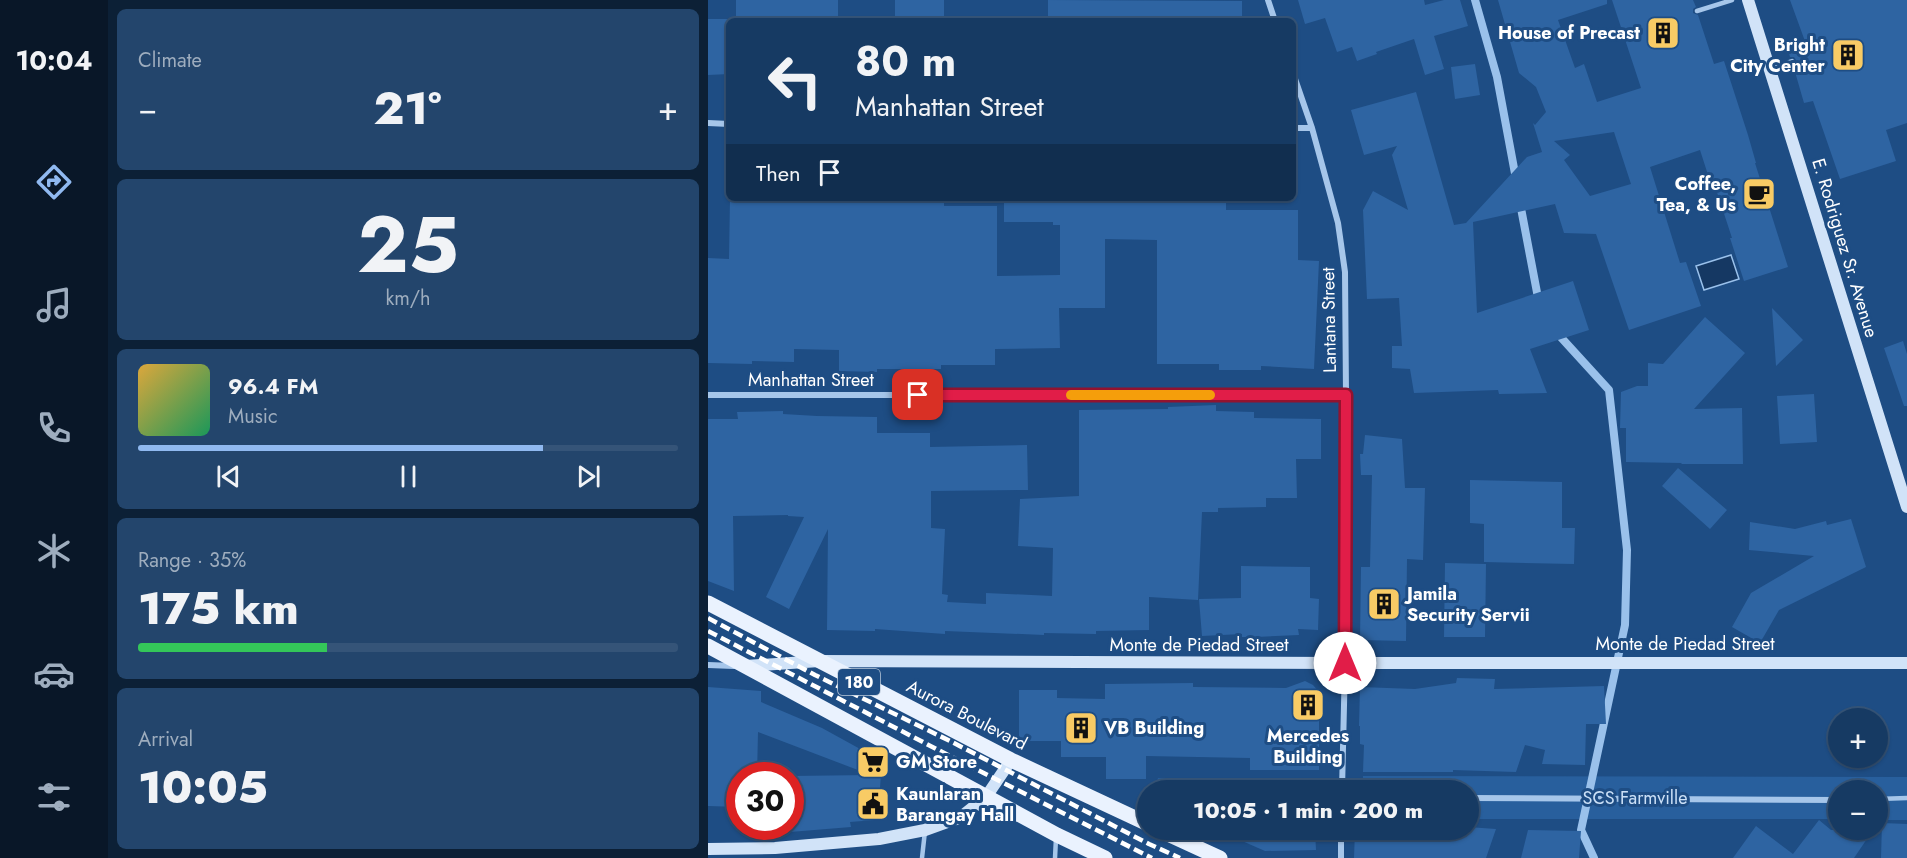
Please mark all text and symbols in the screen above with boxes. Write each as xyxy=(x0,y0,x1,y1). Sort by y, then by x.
building icon: House of Precast xyxy=(1645,15,1681,51)
place label: House of Precast xyxy=(1498,20,1640,46)
text: 80 m xyxy=(855,31,956,92)
place label: Bright City Center xyxy=(1730,32,1826,79)
building icon: Bright City Center xyxy=(1830,37,1866,73)
text: 10:04 xyxy=(15,41,93,80)
icon: left xyxy=(756,42,834,120)
text: Climate xyxy=(138,46,202,75)
text: 21° xyxy=(374,76,442,141)
text: − xyxy=(138,85,157,132)
text: + xyxy=(658,85,678,132)
text: Manhattan Street xyxy=(855,87,1044,126)
street label: E. Rodriguez Sr. Avenue xyxy=(1805,155,1885,341)
icon: arrive xyxy=(813,156,846,189)
text: Then xyxy=(756,157,801,189)
icon: directions xyxy=(33,161,75,203)
place label: Coffee, Tea, & Us xyxy=(1657,171,1736,218)
cafe icon: Coffee, Tea, & Us xyxy=(1741,176,1777,212)
text: 25 xyxy=(357,189,459,301)
street label: Lantana Street xyxy=(1315,266,1343,373)
icon: music xyxy=(33,284,75,326)
text: km/h xyxy=(385,284,431,313)
street label: Manhattan Street xyxy=(748,367,875,393)
pin xyxy=(892,369,943,420)
text: 96.4 FM xyxy=(228,370,318,402)
icon: arrive xyxy=(901,378,934,411)
text: Music xyxy=(228,402,278,431)
icon: phone xyxy=(33,407,75,449)
icon: previous xyxy=(212,460,245,493)
icon: pause xyxy=(392,460,425,493)
icon: next xyxy=(572,460,605,493)
icon: climate xyxy=(33,530,75,572)
text: Range · 35% xyxy=(138,546,246,575)
text: 175 km xyxy=(138,576,299,641)
place label: Jamila Security Servii xyxy=(1404,581,1530,628)
building icon: Jamila Security Servii xyxy=(1366,586,1402,622)
position arrow xyxy=(1313,631,1377,695)
street label: Monte de Piedad Street xyxy=(1595,631,1775,657)
street label: Monte de Piedad Street xyxy=(1109,632,1289,658)
icon: car xyxy=(33,653,75,695)
road number: 180 xyxy=(838,669,880,695)
street label: Aurora Boulevard xyxy=(902,673,1032,757)
building icon: Mercedes Building xyxy=(1290,687,1326,723)
map controls xyxy=(1828,708,1888,840)
button: + xyxy=(1828,708,1888,768)
building icon: VB Building xyxy=(1063,710,1099,746)
place label: VB Building xyxy=(1103,715,1204,741)
place label: Mercedes Building xyxy=(1267,723,1349,770)
text: Arrival xyxy=(138,725,193,754)
supermarket icon: GM Store xyxy=(855,744,891,780)
place label: GM Store xyxy=(896,749,977,775)
text: 10:05 xyxy=(138,755,268,820)
speed limit sign: 30 xyxy=(726,762,804,840)
icon: filters xyxy=(33,776,75,818)
button: − xyxy=(1828,780,1888,840)
place label: Kaunlaran Barangay Hall xyxy=(896,781,1014,828)
park label: SCS Farmville xyxy=(1583,785,1687,811)
public building icon: Kaunlaran Barangay Hall xyxy=(855,786,891,822)
text: 10:05 · 1 min · 200 m xyxy=(1193,794,1423,826)

